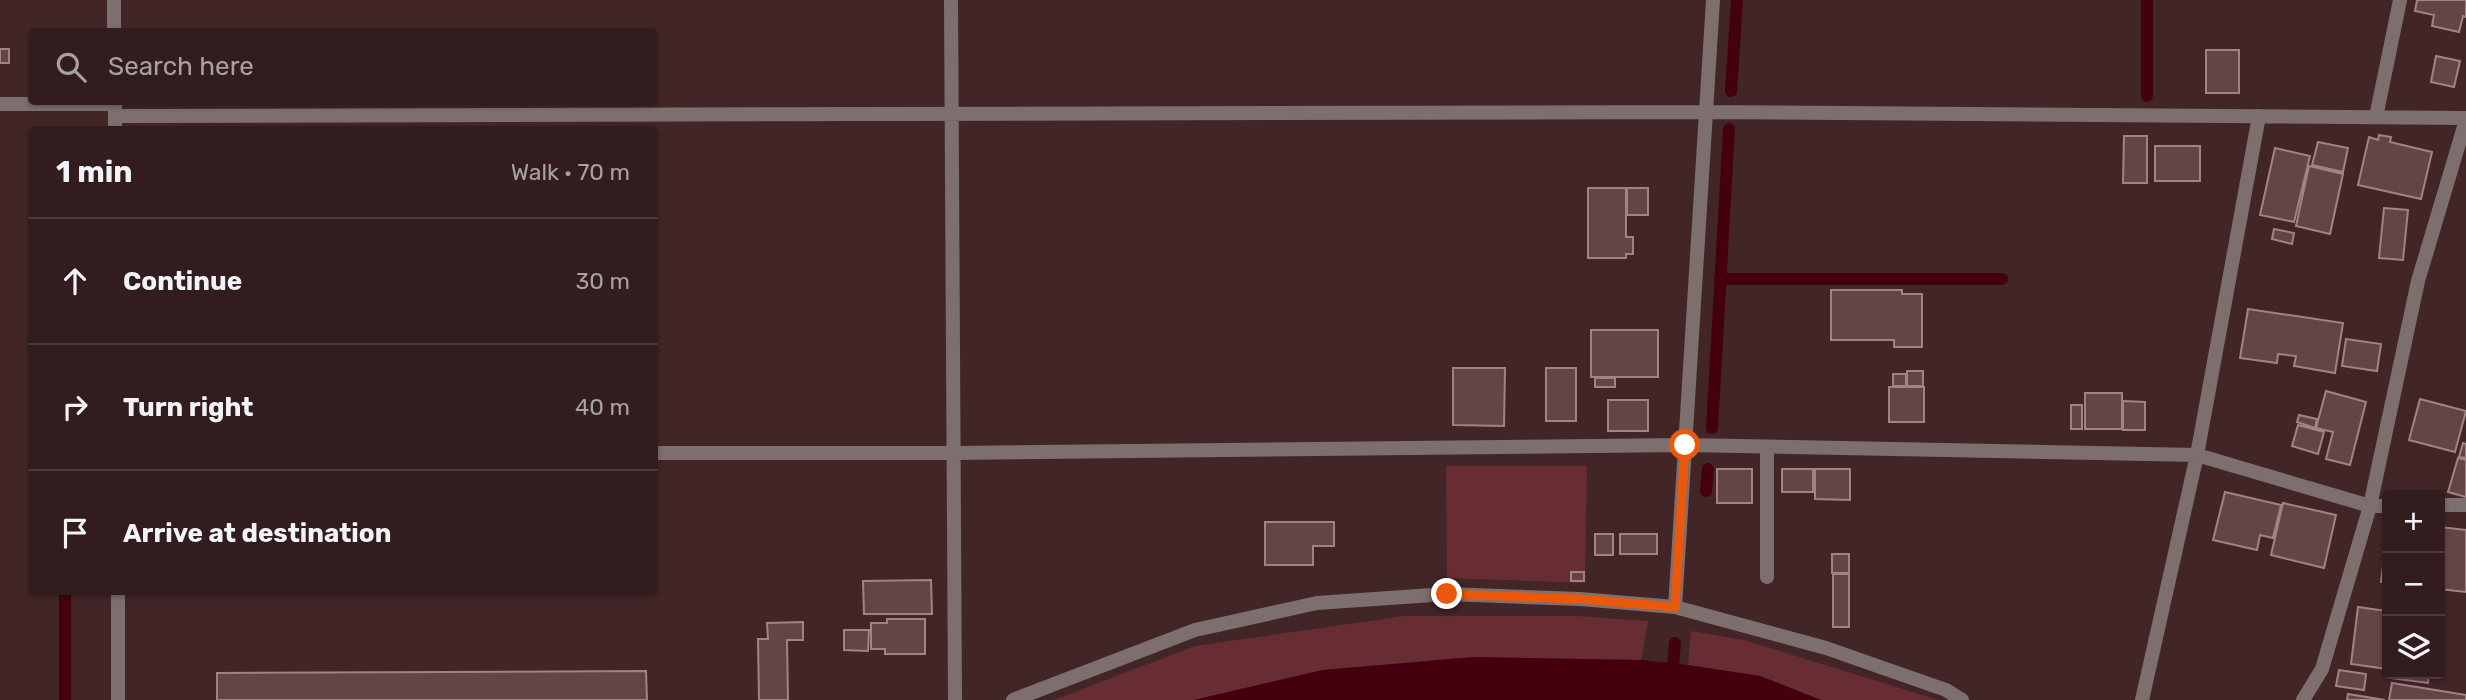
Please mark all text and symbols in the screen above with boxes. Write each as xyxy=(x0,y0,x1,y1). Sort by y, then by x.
search box xyxy=(28,28,658,105)
icon: search xyxy=(52,48,90,86)
text: Search here xyxy=(108,51,254,82)
text: 1 min xyxy=(56,154,133,190)
text: Walk · 70 m xyxy=(511,158,630,186)
icon: ahead xyxy=(56,262,94,300)
text: Continue xyxy=(123,266,242,297)
text: 30 m xyxy=(575,267,630,295)
icon: right xyxy=(56,388,94,426)
text: Turn right xyxy=(123,392,253,423)
text: 40 m xyxy=(575,393,630,421)
route start xyxy=(1669,429,1700,460)
map controls xyxy=(2382,490,2445,679)
button: + xyxy=(2382,490,2445,553)
icon: arrive xyxy=(56,514,94,552)
text: Arrive at destination xyxy=(123,518,391,549)
button: − xyxy=(2382,553,2445,616)
route end xyxy=(1431,578,1462,609)
button: layers xyxy=(2382,616,2445,679)

